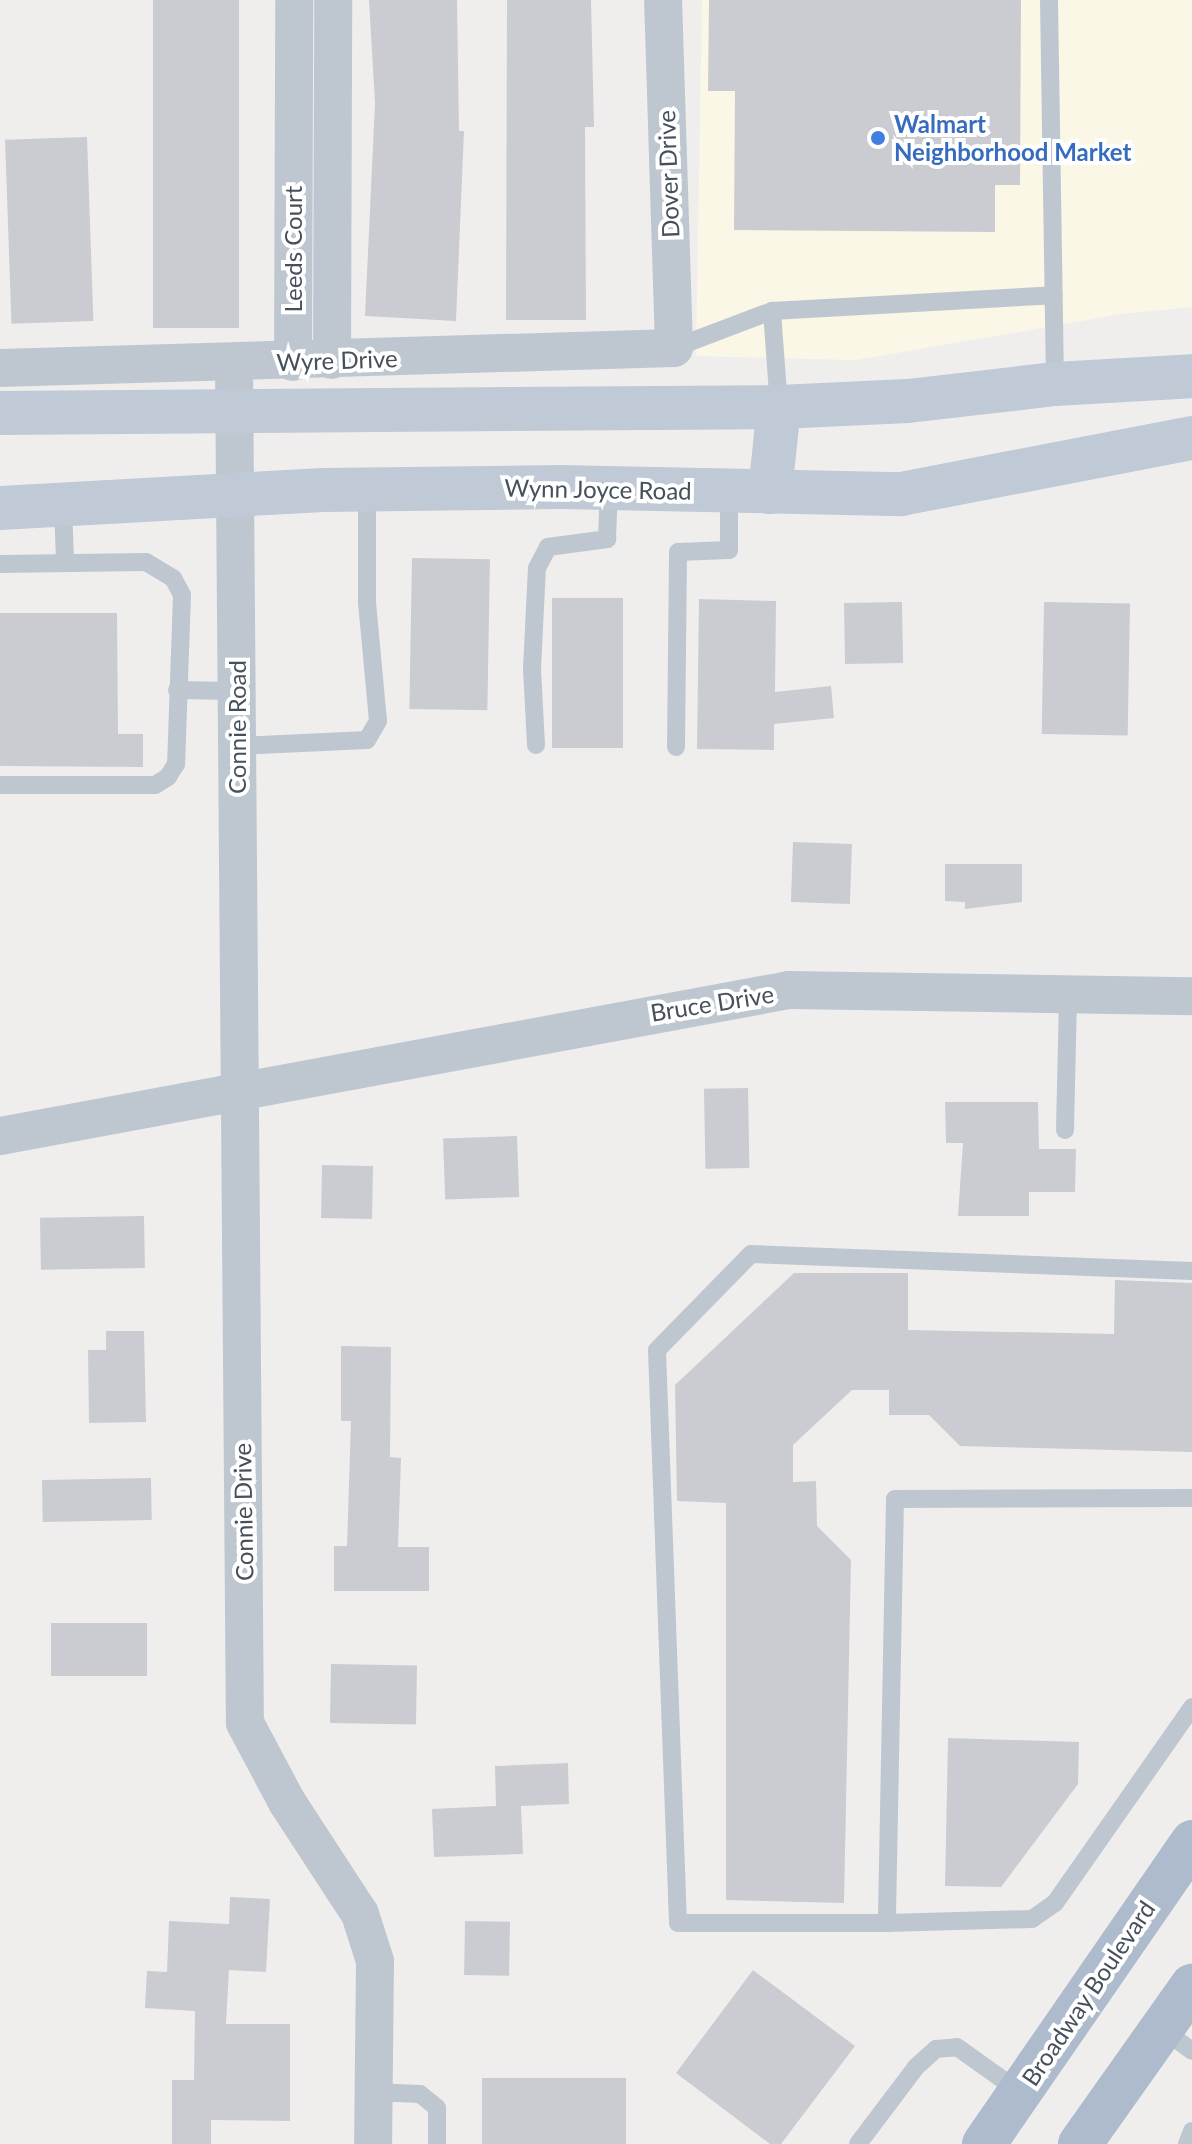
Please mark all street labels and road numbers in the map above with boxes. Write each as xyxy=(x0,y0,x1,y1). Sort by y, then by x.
street label: Dover Drive xyxy=(651,109,685,239)
street label: Leeds Court xyxy=(279,186,307,312)
street label: Wyre Drive xyxy=(276,343,398,377)
street label: Wynn Joyce Road xyxy=(504,473,692,505)
street label: Connie Road xyxy=(223,660,251,794)
street label: Bruce Drive xyxy=(648,979,776,1027)
street label: Connie Drive xyxy=(227,1443,259,1581)
street label: Broadway Boulevard xyxy=(1015,1895,1161,2091)

